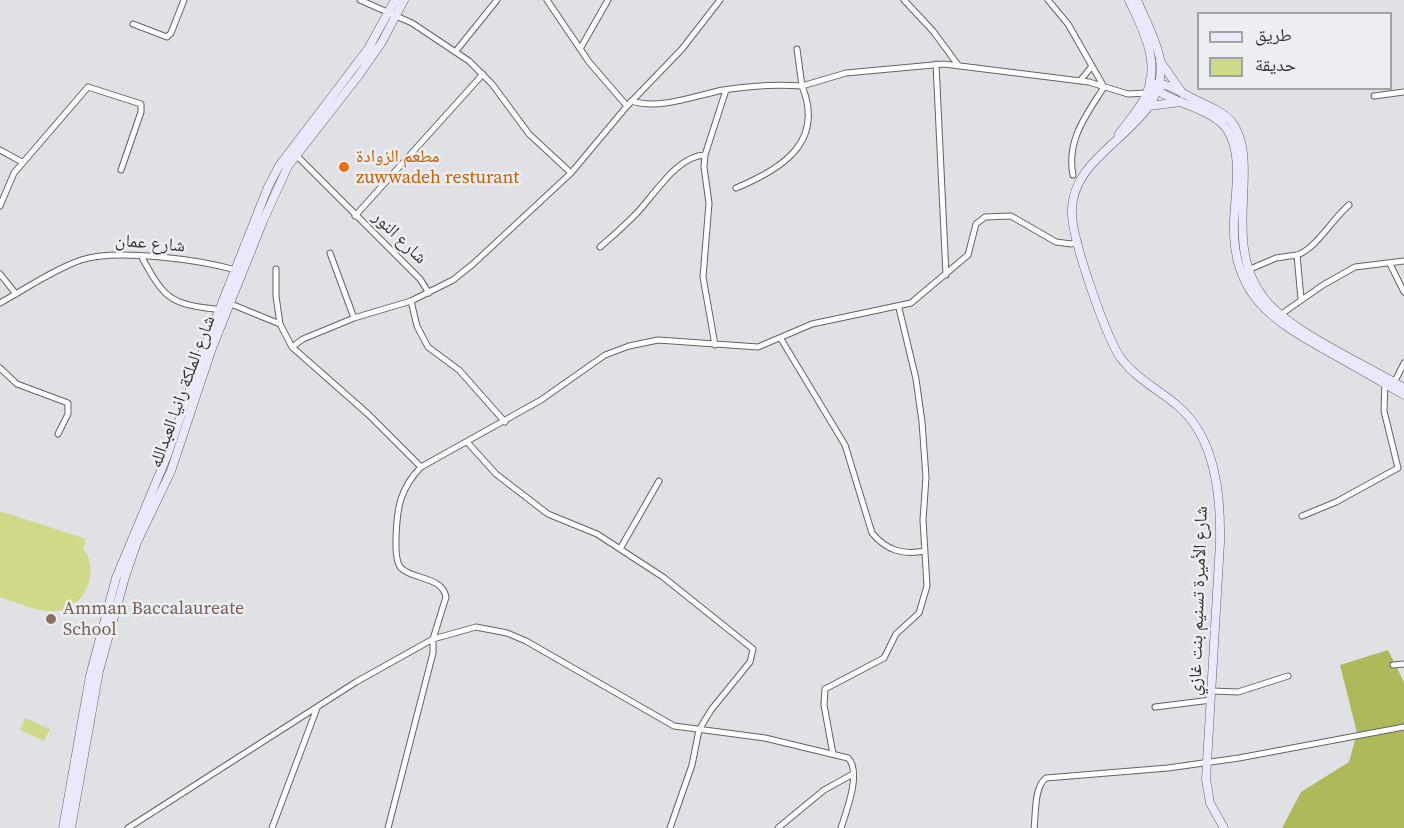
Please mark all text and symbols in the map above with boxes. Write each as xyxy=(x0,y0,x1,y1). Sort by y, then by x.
legend xyxy=(1197,12,1392,90)
text: طريق xyxy=(1255,22,1292,47)
text: حديقة xyxy=(1255,52,1296,77)
place label: مطعم الزوادة zuwwadeh resturant xyxy=(356,146,519,188)
marker: مطعم الزوادة zuwwadeh resturant xyxy=(337,160,351,174)
street label: شارع النور xyxy=(367,207,431,269)
street label: شارع عمان xyxy=(114,230,186,258)
street label: شارع الملكة رانيا العبدالله xyxy=(145,313,221,471)
street label: شارع الأميرة تسنيم بنت غازي xyxy=(1185,506,1213,696)
place label: Amman Baccalaureate School xyxy=(63,598,244,640)
marker: Amman Baccalaureate School xyxy=(44,612,58,626)

